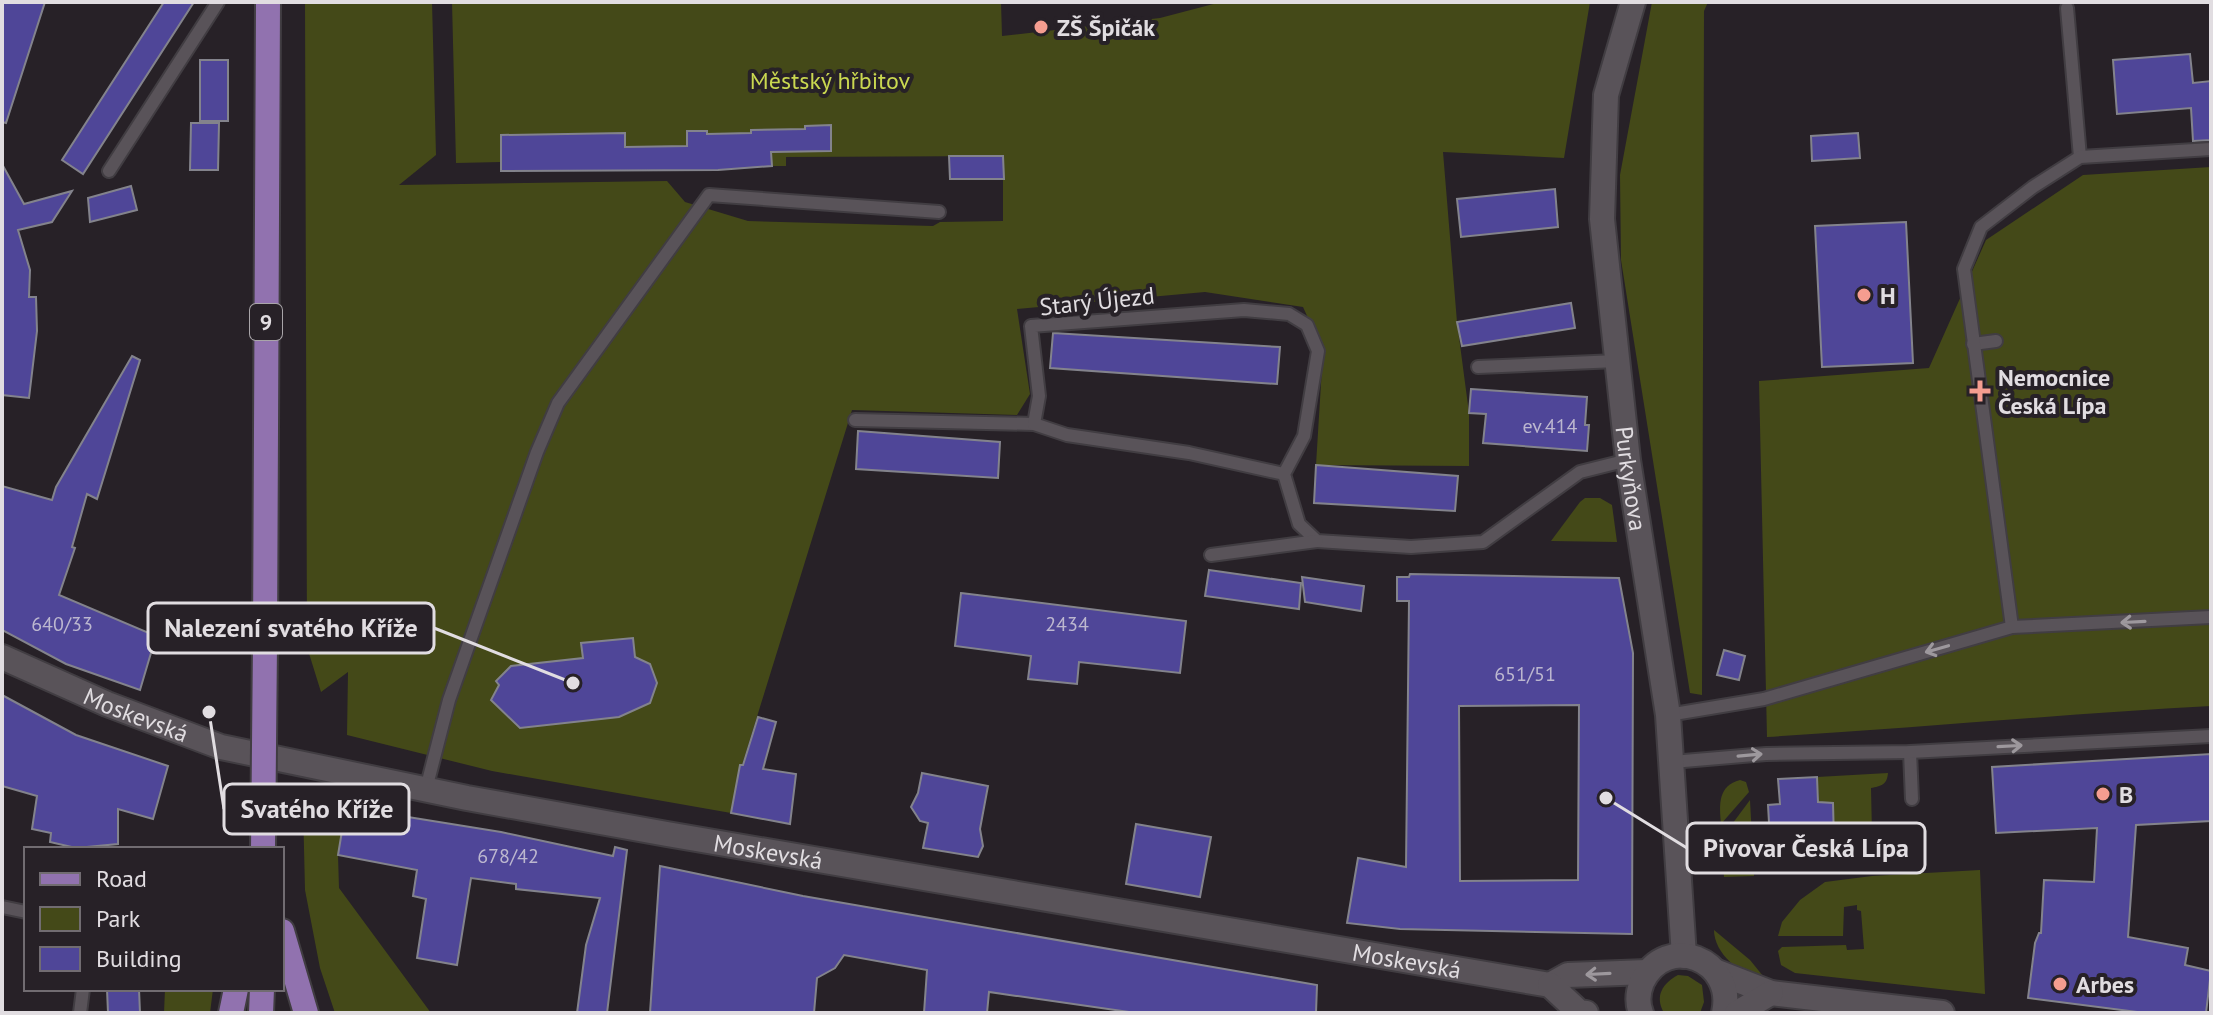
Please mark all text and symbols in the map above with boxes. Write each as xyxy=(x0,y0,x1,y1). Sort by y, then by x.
place label: ZŠ Špičák xyxy=(1057,12,1155,43)
marker: ZŠ Špičák xyxy=(1032,18,1050,36)
park label: Městský hřbitov xyxy=(750,65,911,96)
street label: Starý Újezd xyxy=(1038,280,1156,322)
place label: H xyxy=(1880,280,1896,311)
marker: H xyxy=(1855,286,1873,304)
road number: 9 xyxy=(250,304,282,340)
place label: Nemocnice Česká Lípa xyxy=(1998,362,2110,421)
marker: Nemocnice Česká Lípa xyxy=(1969,380,1991,402)
house number: ev.414 xyxy=(1523,413,1578,439)
street label: Purkyňova xyxy=(1609,425,1654,533)
callout: Nalezení svatého Kříže xyxy=(148,603,434,653)
house number: 640/33 xyxy=(31,611,93,637)
text: Nalezení svatého Kříže xyxy=(164,611,418,644)
house number: 2434 xyxy=(1045,611,1089,637)
one-way arrow xyxy=(2120,615,2147,630)
one-way arrow xyxy=(1925,642,1951,657)
house number: 651/51 xyxy=(1494,661,1556,687)
street label: Moskevská xyxy=(79,680,193,749)
one-way arrow xyxy=(1996,739,2023,754)
one-way arrow xyxy=(1736,748,1763,763)
place label: B xyxy=(2119,779,2133,810)
callout: Svatého Kříže xyxy=(224,784,409,834)
marker: B xyxy=(2094,785,2112,803)
text: Svatého Kříže xyxy=(240,792,394,825)
callout: Pivovar Česká Lípa xyxy=(1687,823,1925,873)
street label: Moskevská xyxy=(711,827,825,876)
text: Pivovar Česká Lípa xyxy=(1703,831,1909,864)
house number: 678/42 xyxy=(477,843,539,869)
legend xyxy=(24,847,284,991)
text: Road xyxy=(96,863,147,894)
text: Park xyxy=(96,903,141,934)
street label: Moskevská xyxy=(1350,936,1464,985)
text: Building xyxy=(96,943,182,974)
one-way arrow xyxy=(1585,967,1612,982)
place label: Arbes xyxy=(2076,969,2134,1000)
marker: Arbes xyxy=(2051,975,2069,993)

